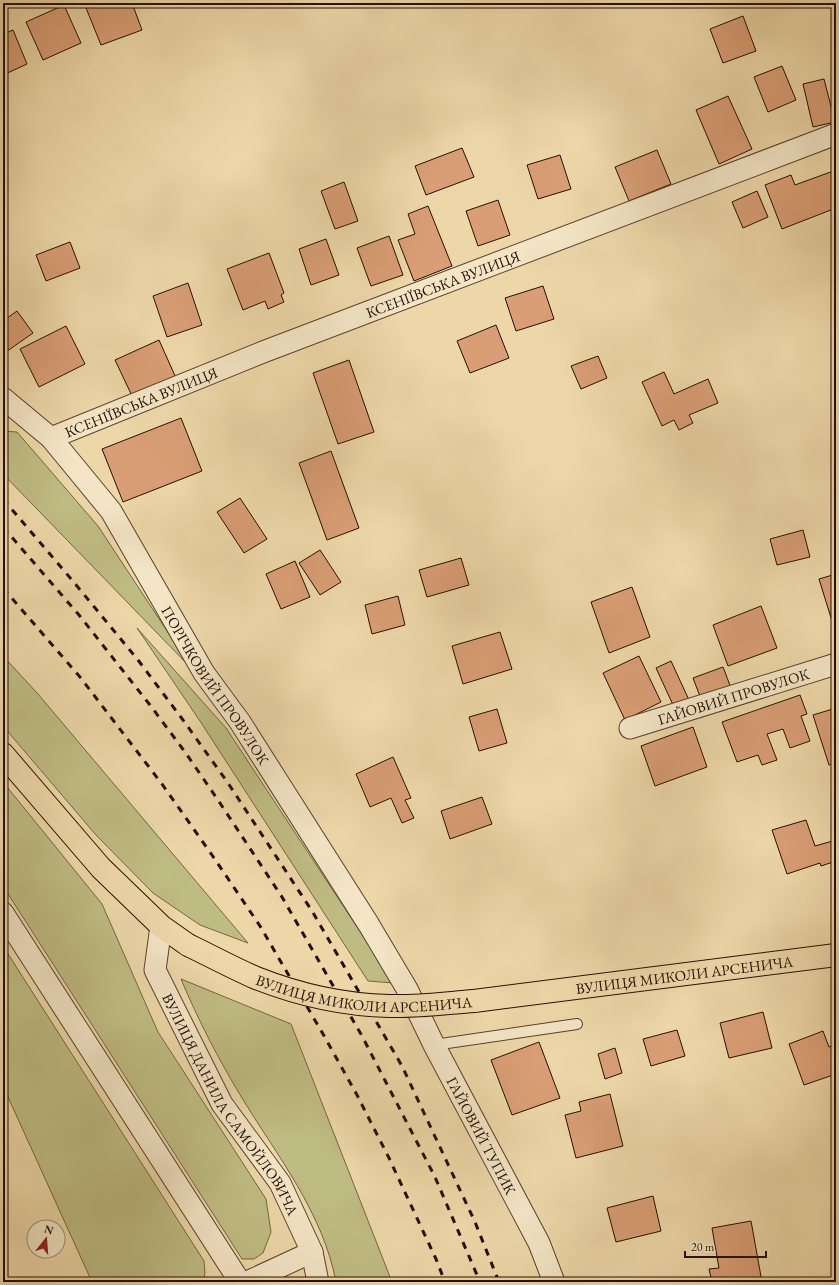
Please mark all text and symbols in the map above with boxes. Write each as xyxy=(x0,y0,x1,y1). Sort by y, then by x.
street label: КСЕНІЇВСЬКА ВУЛИЦЯ xyxy=(363,246,522,322)
street label: КСЕНІЇВСЬКА ВУЛИЦЯ xyxy=(62,362,220,441)
street label: ПОРІЧКОВИЙ ПРОВУЛОК xyxy=(158,602,274,768)
street label: ГАЙОВИЙ ПРОВУЛОК xyxy=(655,663,811,728)
street label: ВУЛИЦЯ МИКОЛИ АРСЕНИЧА xyxy=(575,951,795,997)
street label: ВУЛИЦЯ МИКОЛИ АРСЕНИЧА xyxy=(254,970,474,1016)
street label: ВУЛИЦЯ ДАНИЛА САМОЙЛОВИЧА xyxy=(159,990,303,1219)
street label: ГАЙОВИЙ ТУПИК xyxy=(443,1073,521,1197)
north arrow xyxy=(26,1219,66,1259)
text: N xyxy=(43,1221,55,1237)
scale bar xyxy=(685,1233,766,1259)
text: 20 m xyxy=(691,1239,715,1255)

